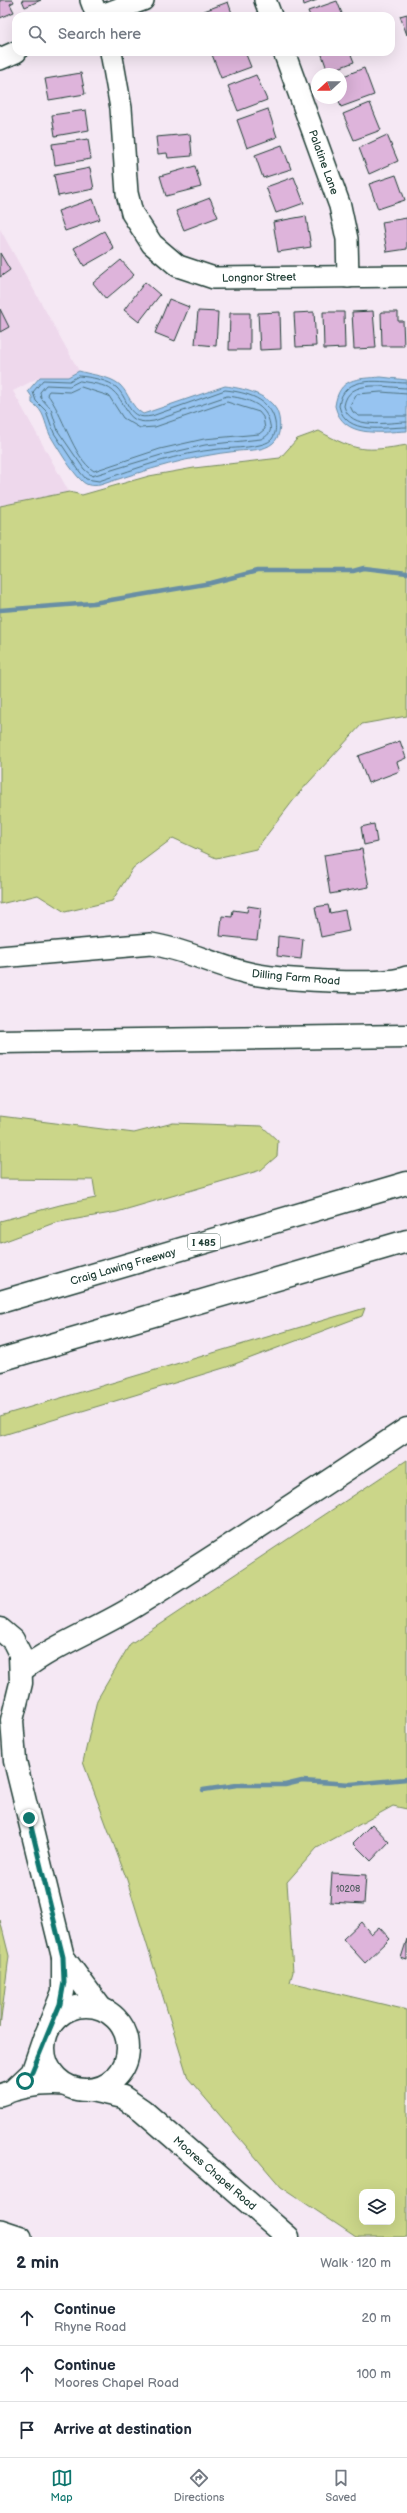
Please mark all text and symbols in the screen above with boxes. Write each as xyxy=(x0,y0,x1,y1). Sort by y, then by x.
search box xyxy=(12,12,395,56)
icon: search xyxy=(26,23,48,45)
text: Search here xyxy=(58,25,141,44)
north arrow xyxy=(311,68,347,104)
street label: Palatine Lane xyxy=(306,128,341,197)
street label: Longnor Street xyxy=(222,270,297,285)
street label: Dilling Farm Road xyxy=(251,967,341,988)
road number: I 485 xyxy=(188,1234,220,1250)
street label: Craig Lawing Freeway xyxy=(69,1245,177,1288)
route end xyxy=(20,1809,38,1827)
house number: 10208 xyxy=(336,1884,360,1895)
route start xyxy=(16,2072,34,2090)
street label: Moores Chapel Road xyxy=(171,2134,259,2213)
map controls xyxy=(359,2189,395,2225)
button: layers xyxy=(359,2189,395,2225)
text: 2 min xyxy=(16,2253,59,2273)
text: Walk · 120 m xyxy=(320,2255,391,2271)
text: Continue xyxy=(54,2300,116,2319)
icon: ahead xyxy=(16,2307,38,2329)
text: 20 m xyxy=(361,2310,391,2326)
text: Rhyne Road xyxy=(54,2319,126,2335)
text: Continue xyxy=(54,2356,116,2375)
icon: ahead xyxy=(16,2363,38,2385)
text: 100 m xyxy=(356,2366,391,2382)
text: Moores Chapel Road xyxy=(54,2375,179,2391)
icon: arrive xyxy=(16,2419,38,2441)
text: Arrive at destination xyxy=(54,2420,192,2439)
tab: Map xyxy=(51,2467,73,2504)
tab: Directions xyxy=(174,2467,224,2504)
tab: Saved xyxy=(326,2467,356,2504)

